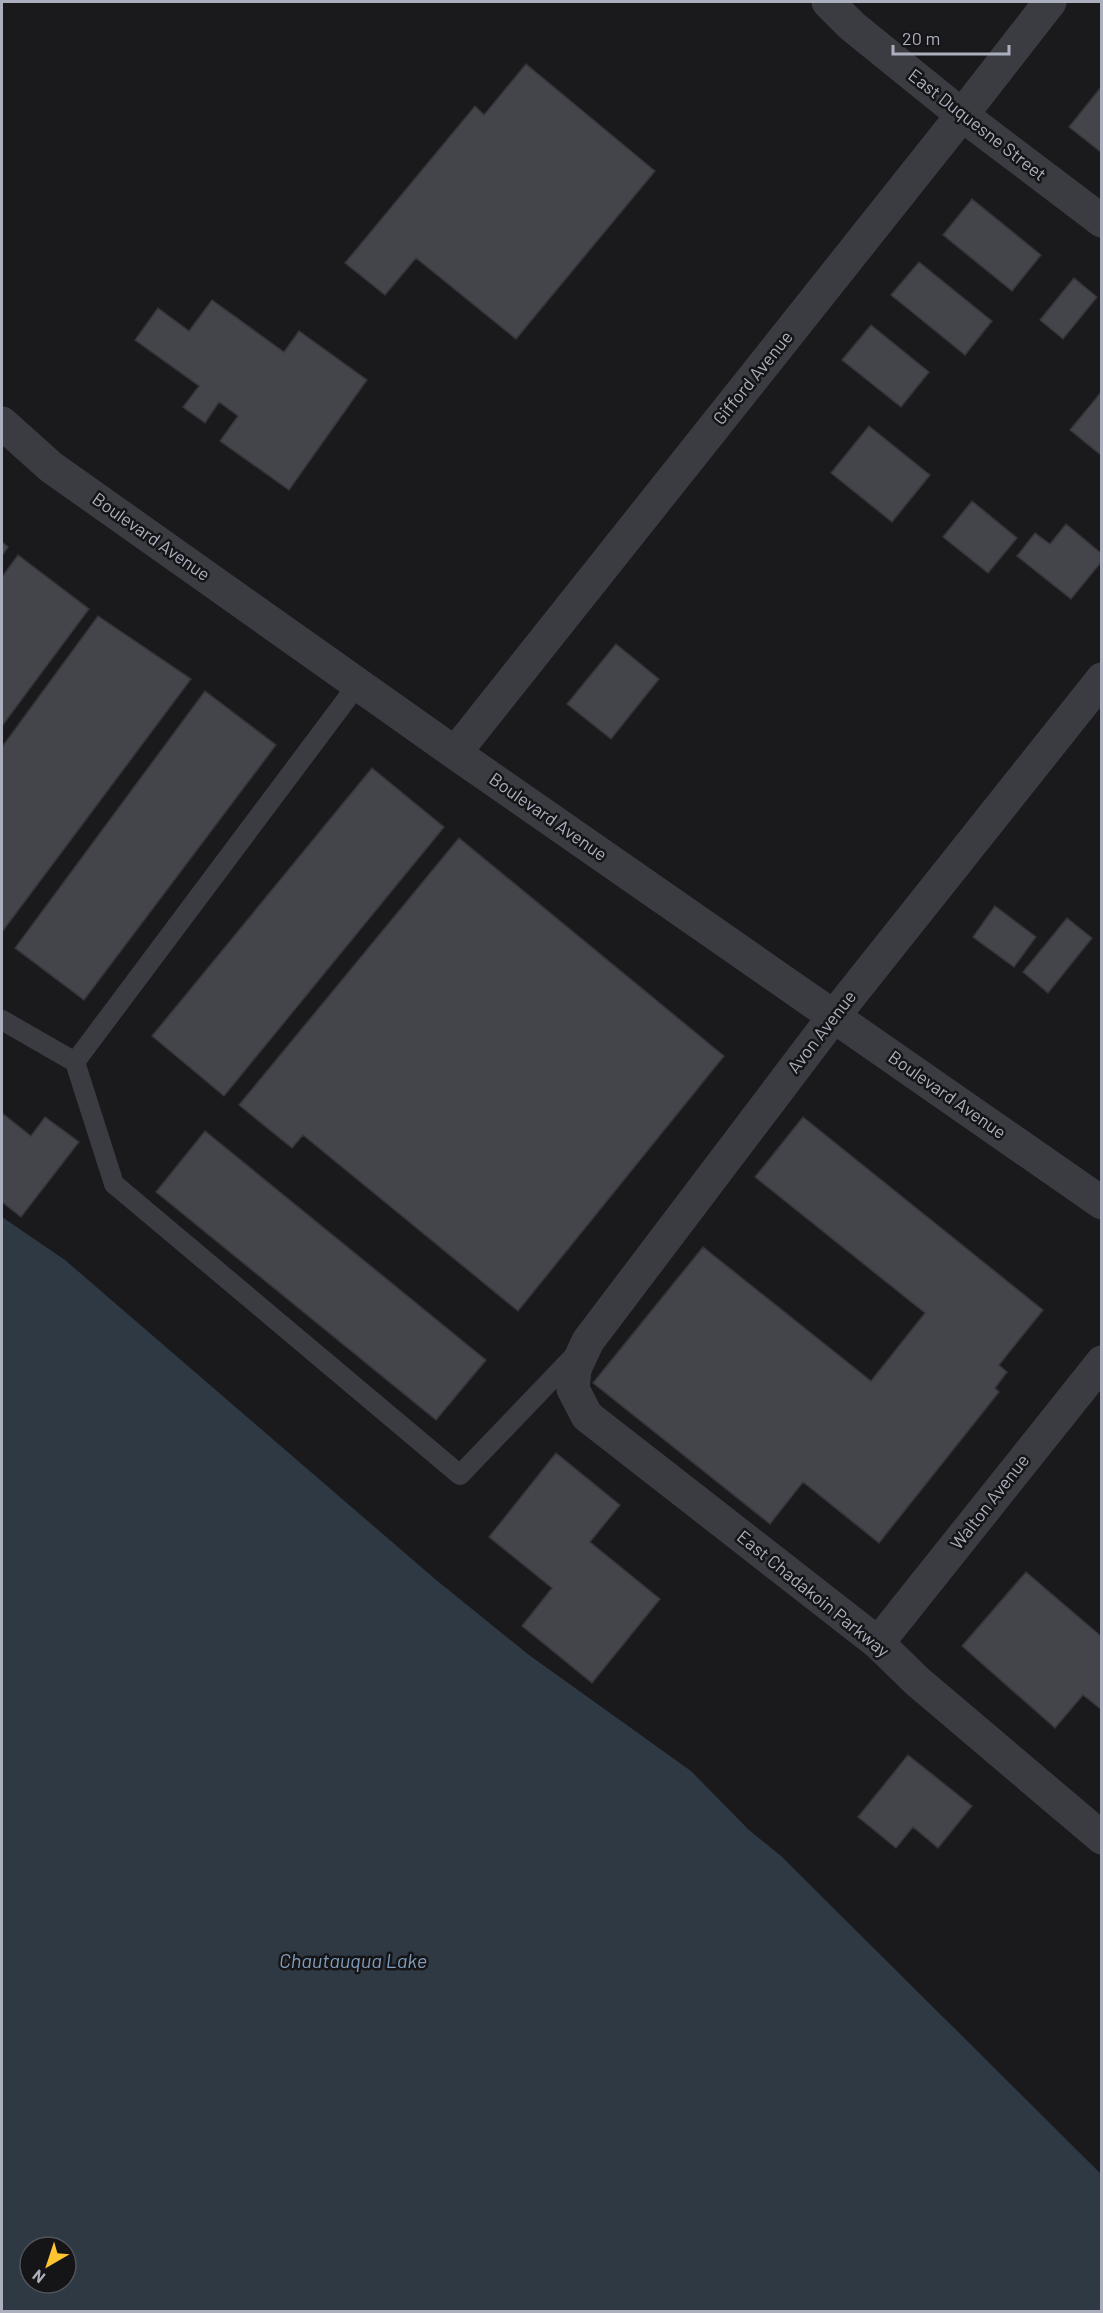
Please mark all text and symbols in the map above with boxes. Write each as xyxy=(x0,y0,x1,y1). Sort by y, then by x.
scale bar xyxy=(893,18,1008,56)
text: 20 m xyxy=(902,27,940,49)
street label: East Duquesne Street xyxy=(904,64,1051,185)
street label: Gifford Avenue xyxy=(708,326,797,429)
street label: Boulevard Avenue xyxy=(88,487,215,585)
street label: Boulevard Avenue xyxy=(485,767,612,865)
street label: Avon Avenue xyxy=(782,986,860,1077)
street label: Boulevard Avenue xyxy=(884,1045,1011,1143)
street label: Walton Avenue xyxy=(945,1449,1033,1553)
street label: East Chadakoin Parkway xyxy=(733,1525,894,1661)
water label: Chautauqua Lake xyxy=(279,1948,427,1972)
north arrow xyxy=(18,2235,78,2295)
text: N xyxy=(28,2266,48,2288)

